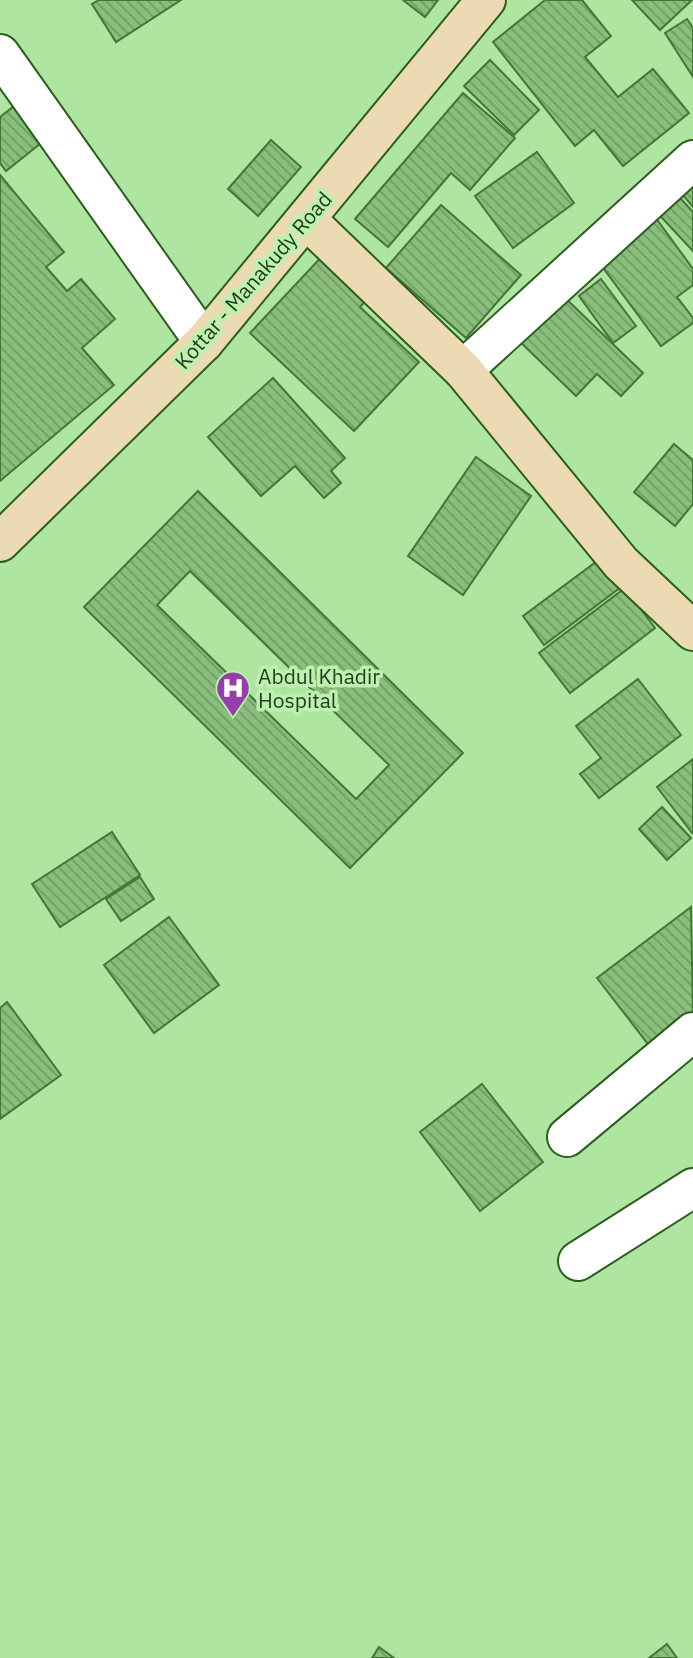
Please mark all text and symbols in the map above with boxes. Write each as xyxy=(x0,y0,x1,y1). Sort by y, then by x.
street label: Kottar - Manakudy Road xyxy=(168,185,338,375)
place label: Abdul Khadir Hospital xyxy=(258,662,380,714)
hospital icon: Abdul Khadir Hospital xyxy=(214,669,252,718)

